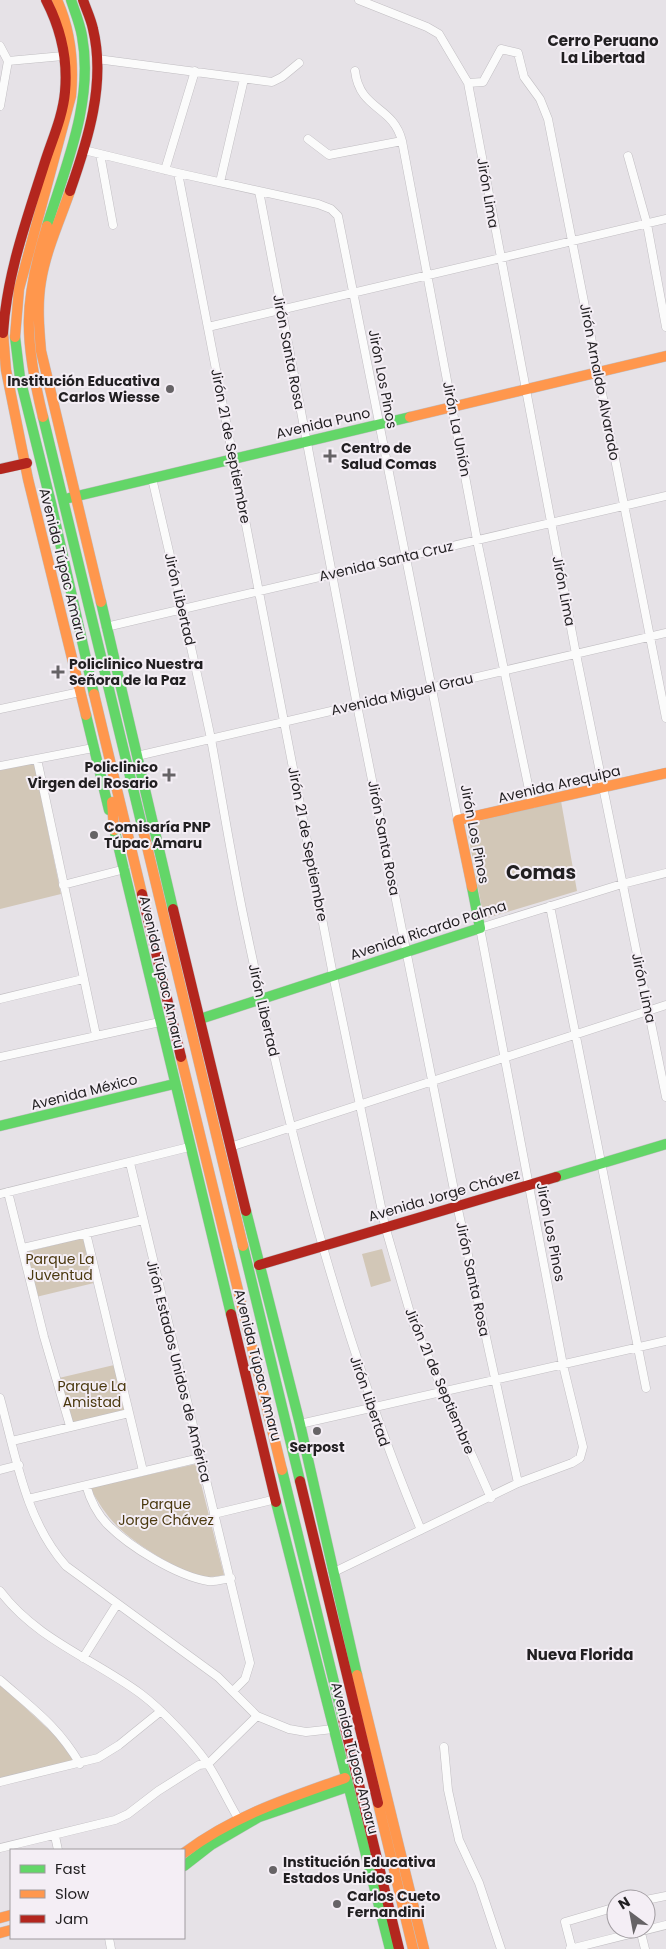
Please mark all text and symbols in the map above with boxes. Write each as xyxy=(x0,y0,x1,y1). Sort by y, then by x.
district label: Cerro Peruano La Libertad xyxy=(547,30,659,68)
street label: Jirón Lima xyxy=(472,156,504,230)
street label: Jirón Santa Rosa xyxy=(268,293,310,411)
street label: Jirón Arnaldo Alvarado xyxy=(575,302,625,462)
street label: Jirón Los Pinos xyxy=(364,328,402,430)
street label: Jirón 21 de Septiembre xyxy=(206,367,256,525)
place label: Institución Educativa Carlos Wiesse xyxy=(7,371,160,407)
street label: Jirón La Unión xyxy=(438,380,476,478)
marker: Institución Educativa Carlos Wiesse xyxy=(164,383,176,395)
street label: Avenida Puno xyxy=(274,402,372,444)
place label: Centro de Salud Comas xyxy=(341,438,437,474)
marker: Centro de Salud Comas xyxy=(323,449,337,463)
street label: Avenida Túpac Amaru xyxy=(34,486,92,642)
street label: Avenida Santa Cruz xyxy=(317,536,455,586)
street label: Jirón Libertad xyxy=(160,551,200,647)
street label: Jirón Lima xyxy=(547,554,581,628)
place label: Policlinico Nuestra Señora de la Paz xyxy=(69,654,203,690)
marker: Policlinico Nuestra Señora de la Paz xyxy=(51,665,65,679)
street label: Avenida Miguel Grau xyxy=(329,668,475,720)
place label: Policlinico Virgen del Rosario xyxy=(27,757,158,793)
street label: Avenida Arequipa xyxy=(496,760,622,808)
street label: Jirón 21 de Septiembre xyxy=(283,765,333,923)
marker: Policlinico Virgen del Rosario xyxy=(162,768,176,782)
street label: Jirón Santa Rosa xyxy=(363,779,405,897)
street label: Jirón Los Pinos xyxy=(456,783,494,885)
place label: Comisaría PNP Túpac Amaru xyxy=(104,817,211,853)
marker: Comisaría PNP Túpac Amaru xyxy=(88,829,100,841)
district label: Comas xyxy=(506,859,576,886)
street label: Avenida Túpac Amaru xyxy=(135,894,189,1050)
street label: Avenida Ricardo Palma xyxy=(347,895,509,965)
street label: Jirón Lima xyxy=(627,951,661,1025)
street label: Jirón Libertad xyxy=(244,962,284,1058)
street label: Avenida México xyxy=(29,1069,140,1115)
street label: Avenida Jorge Chávez xyxy=(366,1164,522,1226)
street label: Jirón Los Pinos xyxy=(532,1181,570,1283)
street label: Jirón Santa Rosa xyxy=(451,1220,495,1338)
park label: Parque La Juventud xyxy=(25,1249,95,1285)
street label: Jirón Estados Unidos de América xyxy=(142,1258,216,1484)
street label: Avenida Túpac Amaru xyxy=(229,1287,287,1443)
street label: Jirón 21 de Septiembre xyxy=(400,1305,480,1458)
street label: Jirón Libertad xyxy=(345,1353,395,1449)
park label: Parque La Amistad xyxy=(57,1376,127,1412)
marker: Serpost xyxy=(311,1425,323,1437)
place label: Serpost xyxy=(289,1437,345,1457)
park label: Parque Jorge Chávez xyxy=(118,1494,214,1530)
district label: Nueva Florida xyxy=(527,1644,633,1665)
street label: Avenida Túpac Amaru xyxy=(326,1680,384,1836)
legend xyxy=(10,1849,185,1939)
place label: Institución Educativa Estados Unidos xyxy=(283,1852,436,1888)
text: Fast xyxy=(55,1858,86,1879)
marker: Institución Educativa Estados Unidos xyxy=(267,1864,279,1876)
text: Slow xyxy=(55,1883,90,1904)
place label: Carlos Cueto Fernandini xyxy=(347,1886,440,1922)
north arrow xyxy=(606,1889,656,1939)
text: N xyxy=(614,1892,634,1914)
marker: Carlos Cueto Fernandini xyxy=(331,1898,343,1910)
text: Jam xyxy=(55,1908,89,1929)

